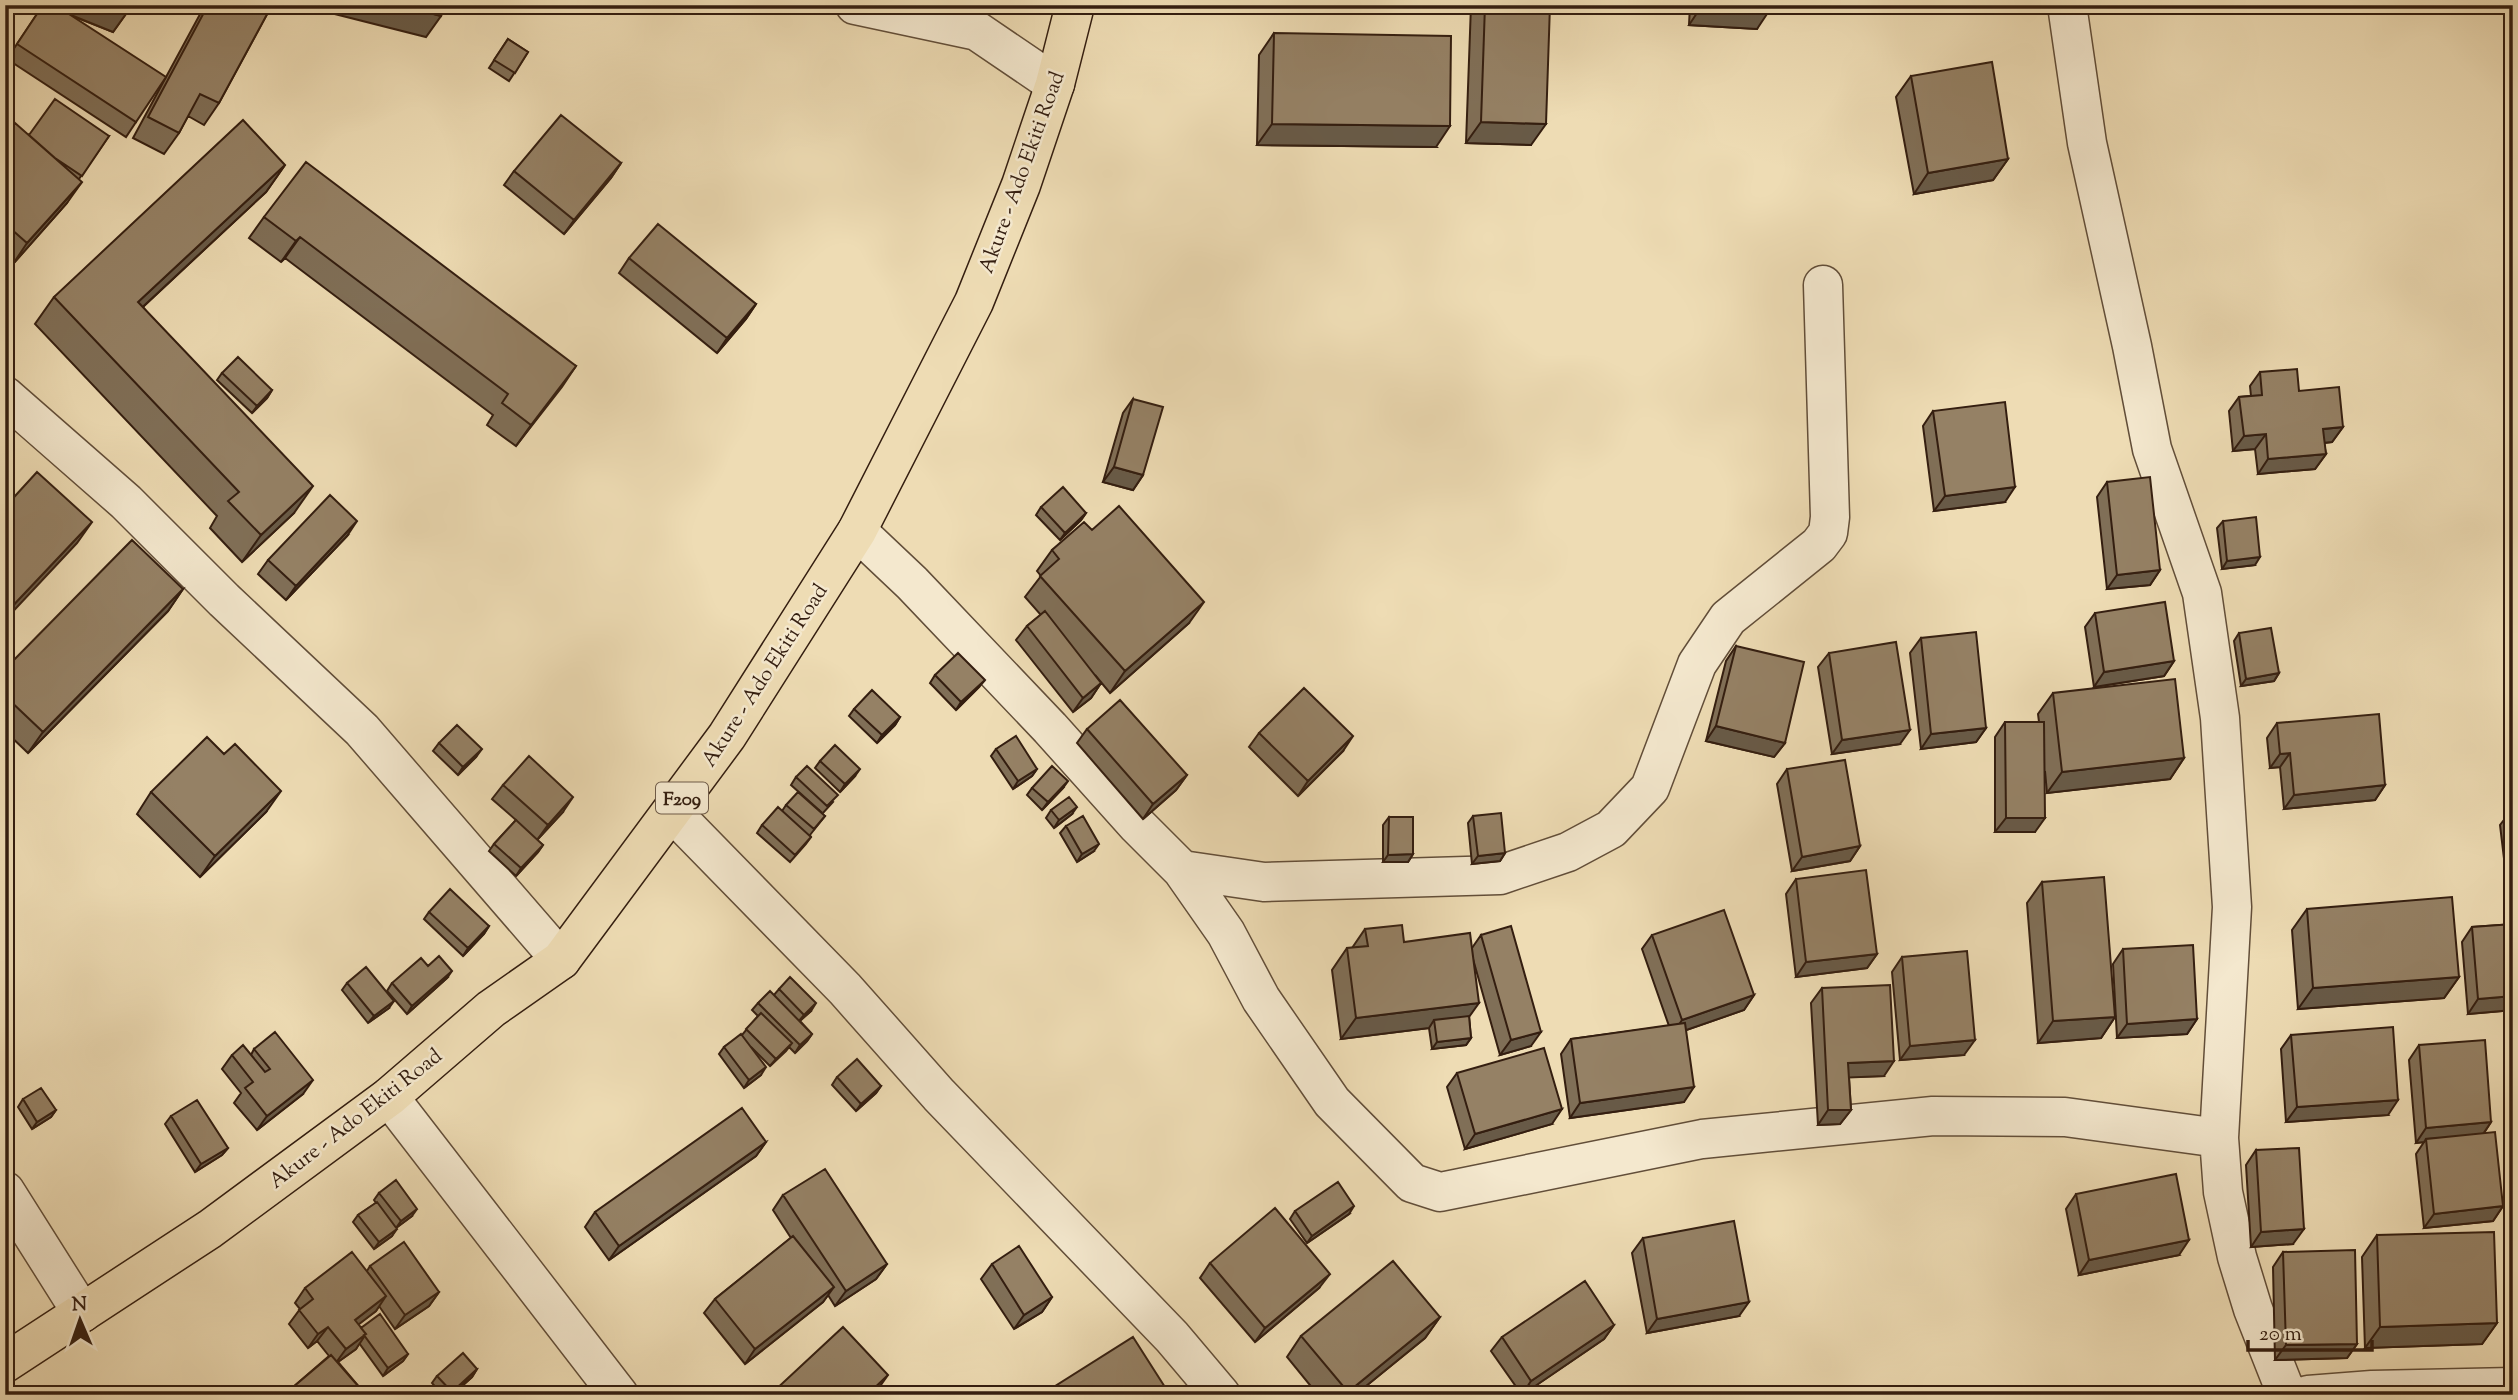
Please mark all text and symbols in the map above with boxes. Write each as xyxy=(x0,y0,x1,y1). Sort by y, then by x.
street label: Akure - Ado Ekiti Road xyxy=(972,67,1073,278)
street label: Akure - Ado Ekiti Road xyxy=(695,579,836,774)
road number: F209 xyxy=(656,782,708,814)
street label: Akure - Ado Ekiti Road xyxy=(263,1042,449,1197)
north arrow xyxy=(46,1284,116,1354)
text: N xyxy=(71,1292,88,1319)
scale bar xyxy=(2248,1309,2373,1353)
text: 20 m xyxy=(2259,1320,2302,1350)

